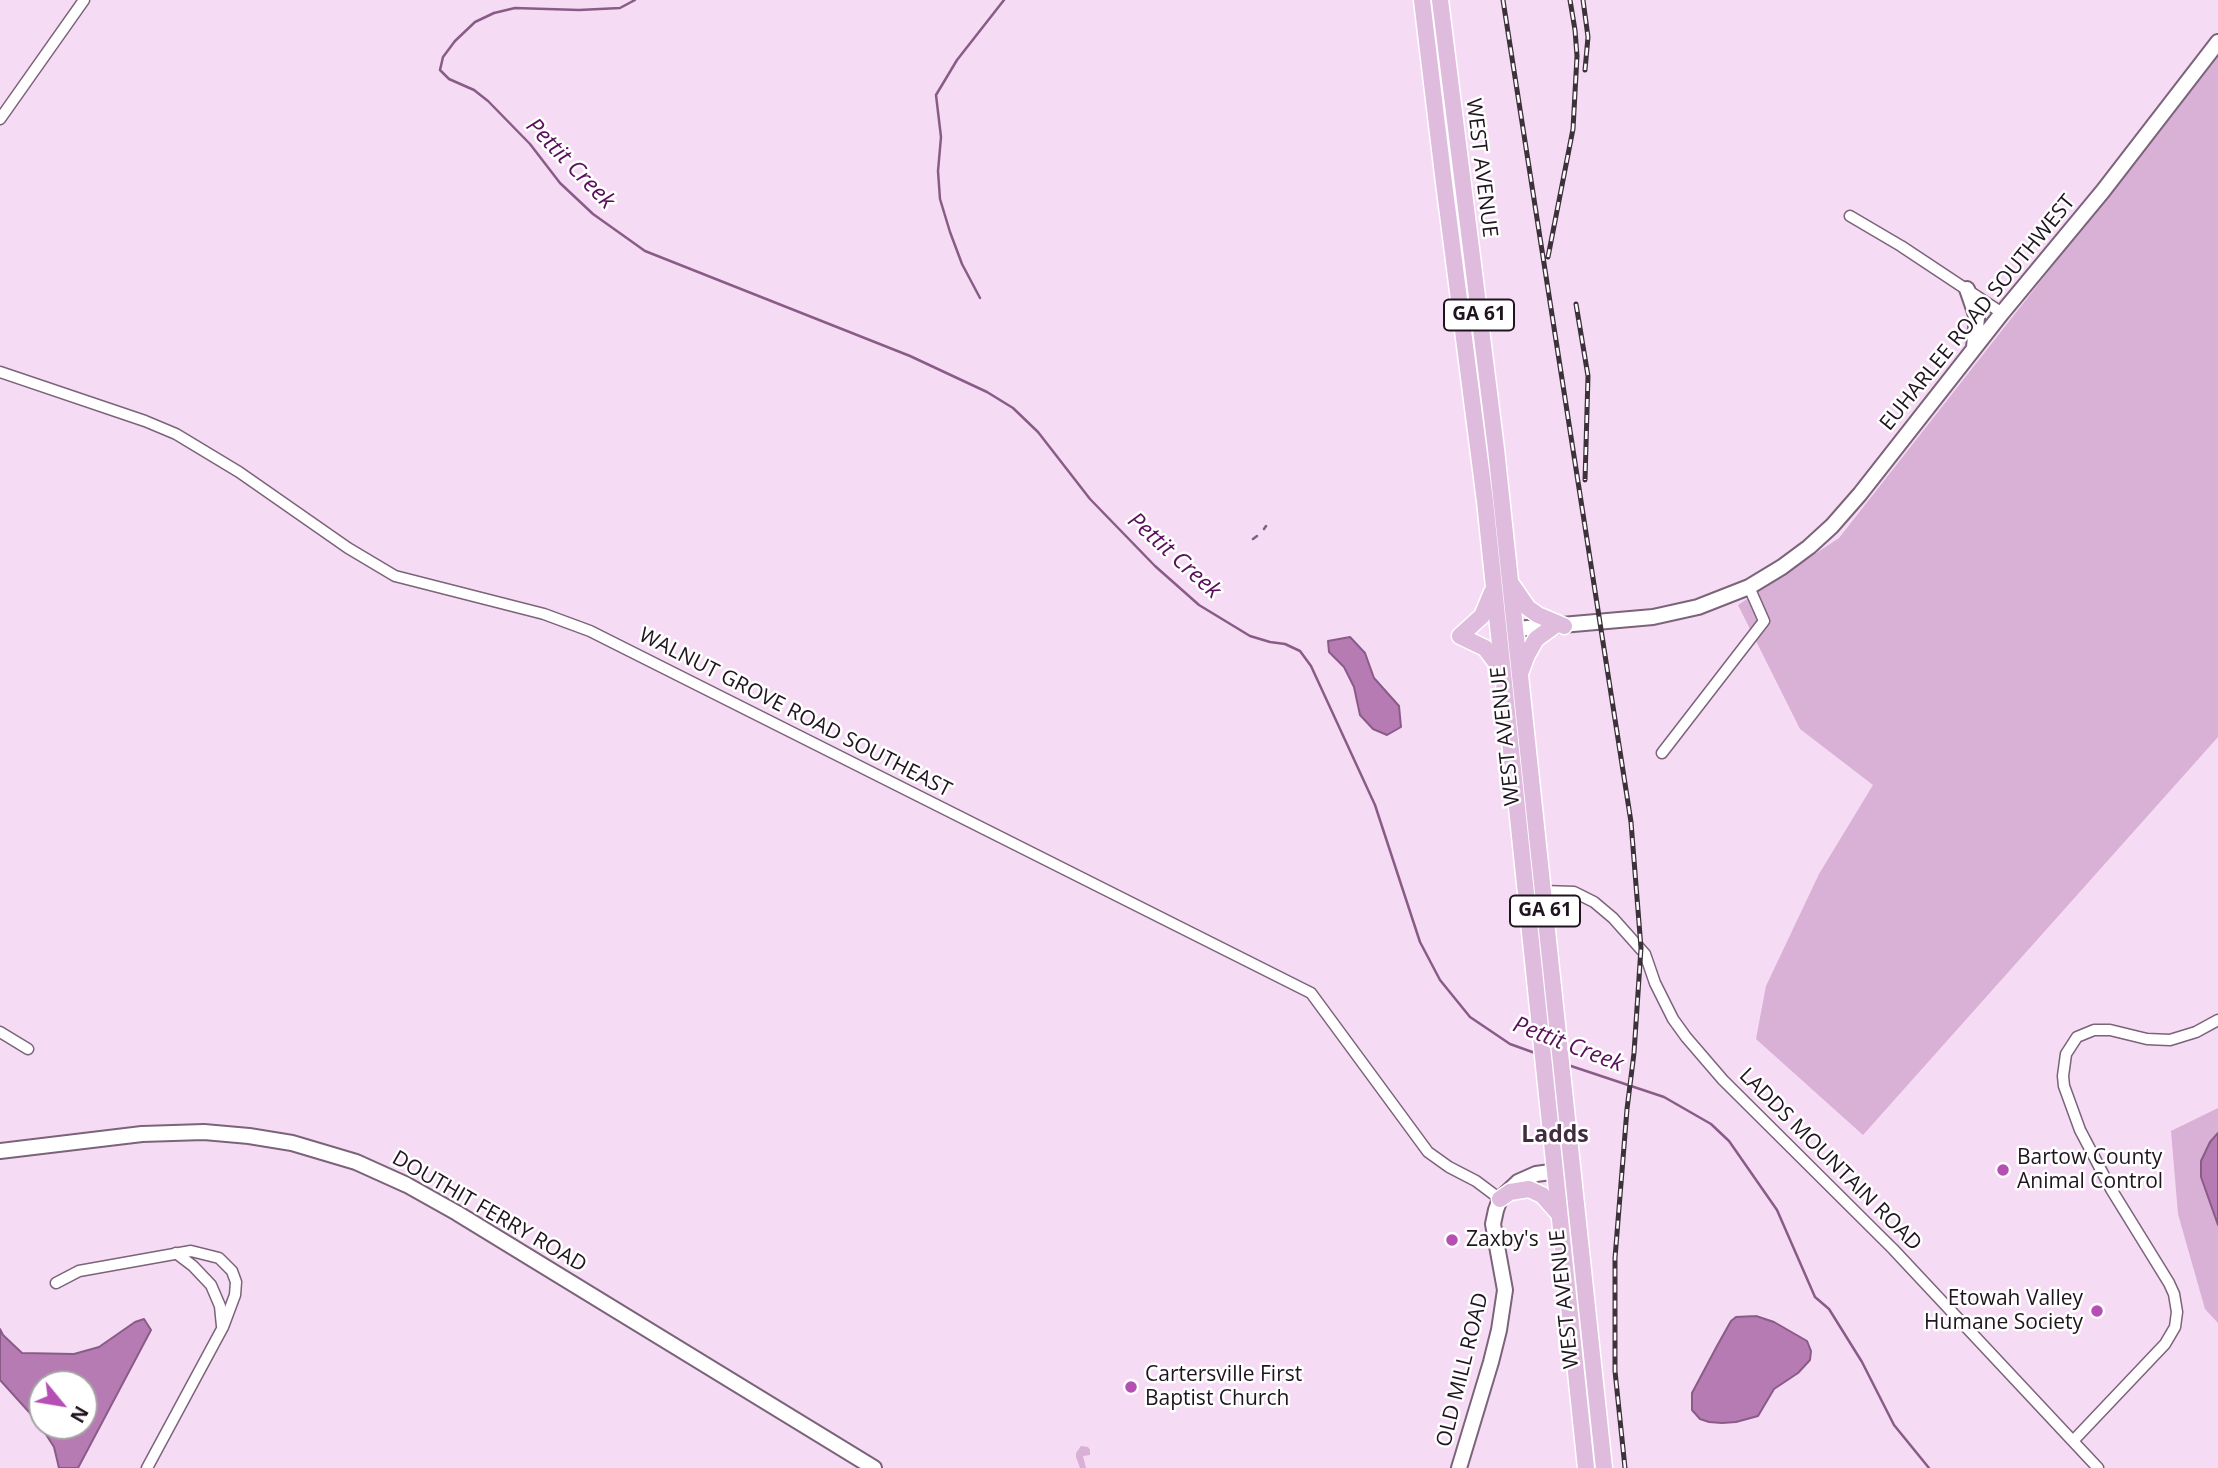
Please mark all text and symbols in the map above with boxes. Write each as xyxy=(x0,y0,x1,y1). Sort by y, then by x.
street label: WEST AVENUE xyxy=(1460,97,1502,239)
water label: Pettit Creek xyxy=(520,113,620,215)
street label: EUHARLEE ROAD SOUTHWEST xyxy=(1875,190,2081,436)
road number: GA 61 xyxy=(1444,300,1514,330)
water label: Pettit Creek xyxy=(1122,507,1226,605)
street label: WALNUT GROVE ROAD SOUTHEAST xyxy=(634,623,956,803)
street label: WEST AVENUE xyxy=(1486,665,1526,807)
road number: GA 61 xyxy=(1510,896,1580,926)
water label: Pettit Creek xyxy=(1509,1011,1627,1079)
street label: LADDS MOUNTAIN ROAD xyxy=(1733,1063,1927,1257)
district label: Ladds xyxy=(1521,1121,1589,1149)
place label: Bartow County Animal Control xyxy=(2017,1145,2163,1195)
street label: DOUTHIT FERRY ROAD xyxy=(387,1146,591,1278)
marker: Bartow County Animal Control xyxy=(1995,1162,2011,1178)
place label: Zaxby's xyxy=(1466,1227,1539,1253)
street label: WEST AVENUE xyxy=(1545,1228,1585,1370)
marker: Zaxby's xyxy=(1444,1232,1460,1248)
place label: Etowah Valley Humane Society xyxy=(1924,1286,2083,1336)
street label: OLD MILL ROAD xyxy=(1432,1290,1494,1450)
marker: Etowah Valley Humane Society xyxy=(2089,1303,2105,1319)
place label: Cartersville First Baptist Church xyxy=(1145,1362,1302,1412)
north arrow xyxy=(28,1370,98,1440)
marker: Cartersville First Baptist Church xyxy=(1123,1379,1139,1395)
text: N xyxy=(64,1401,95,1428)

